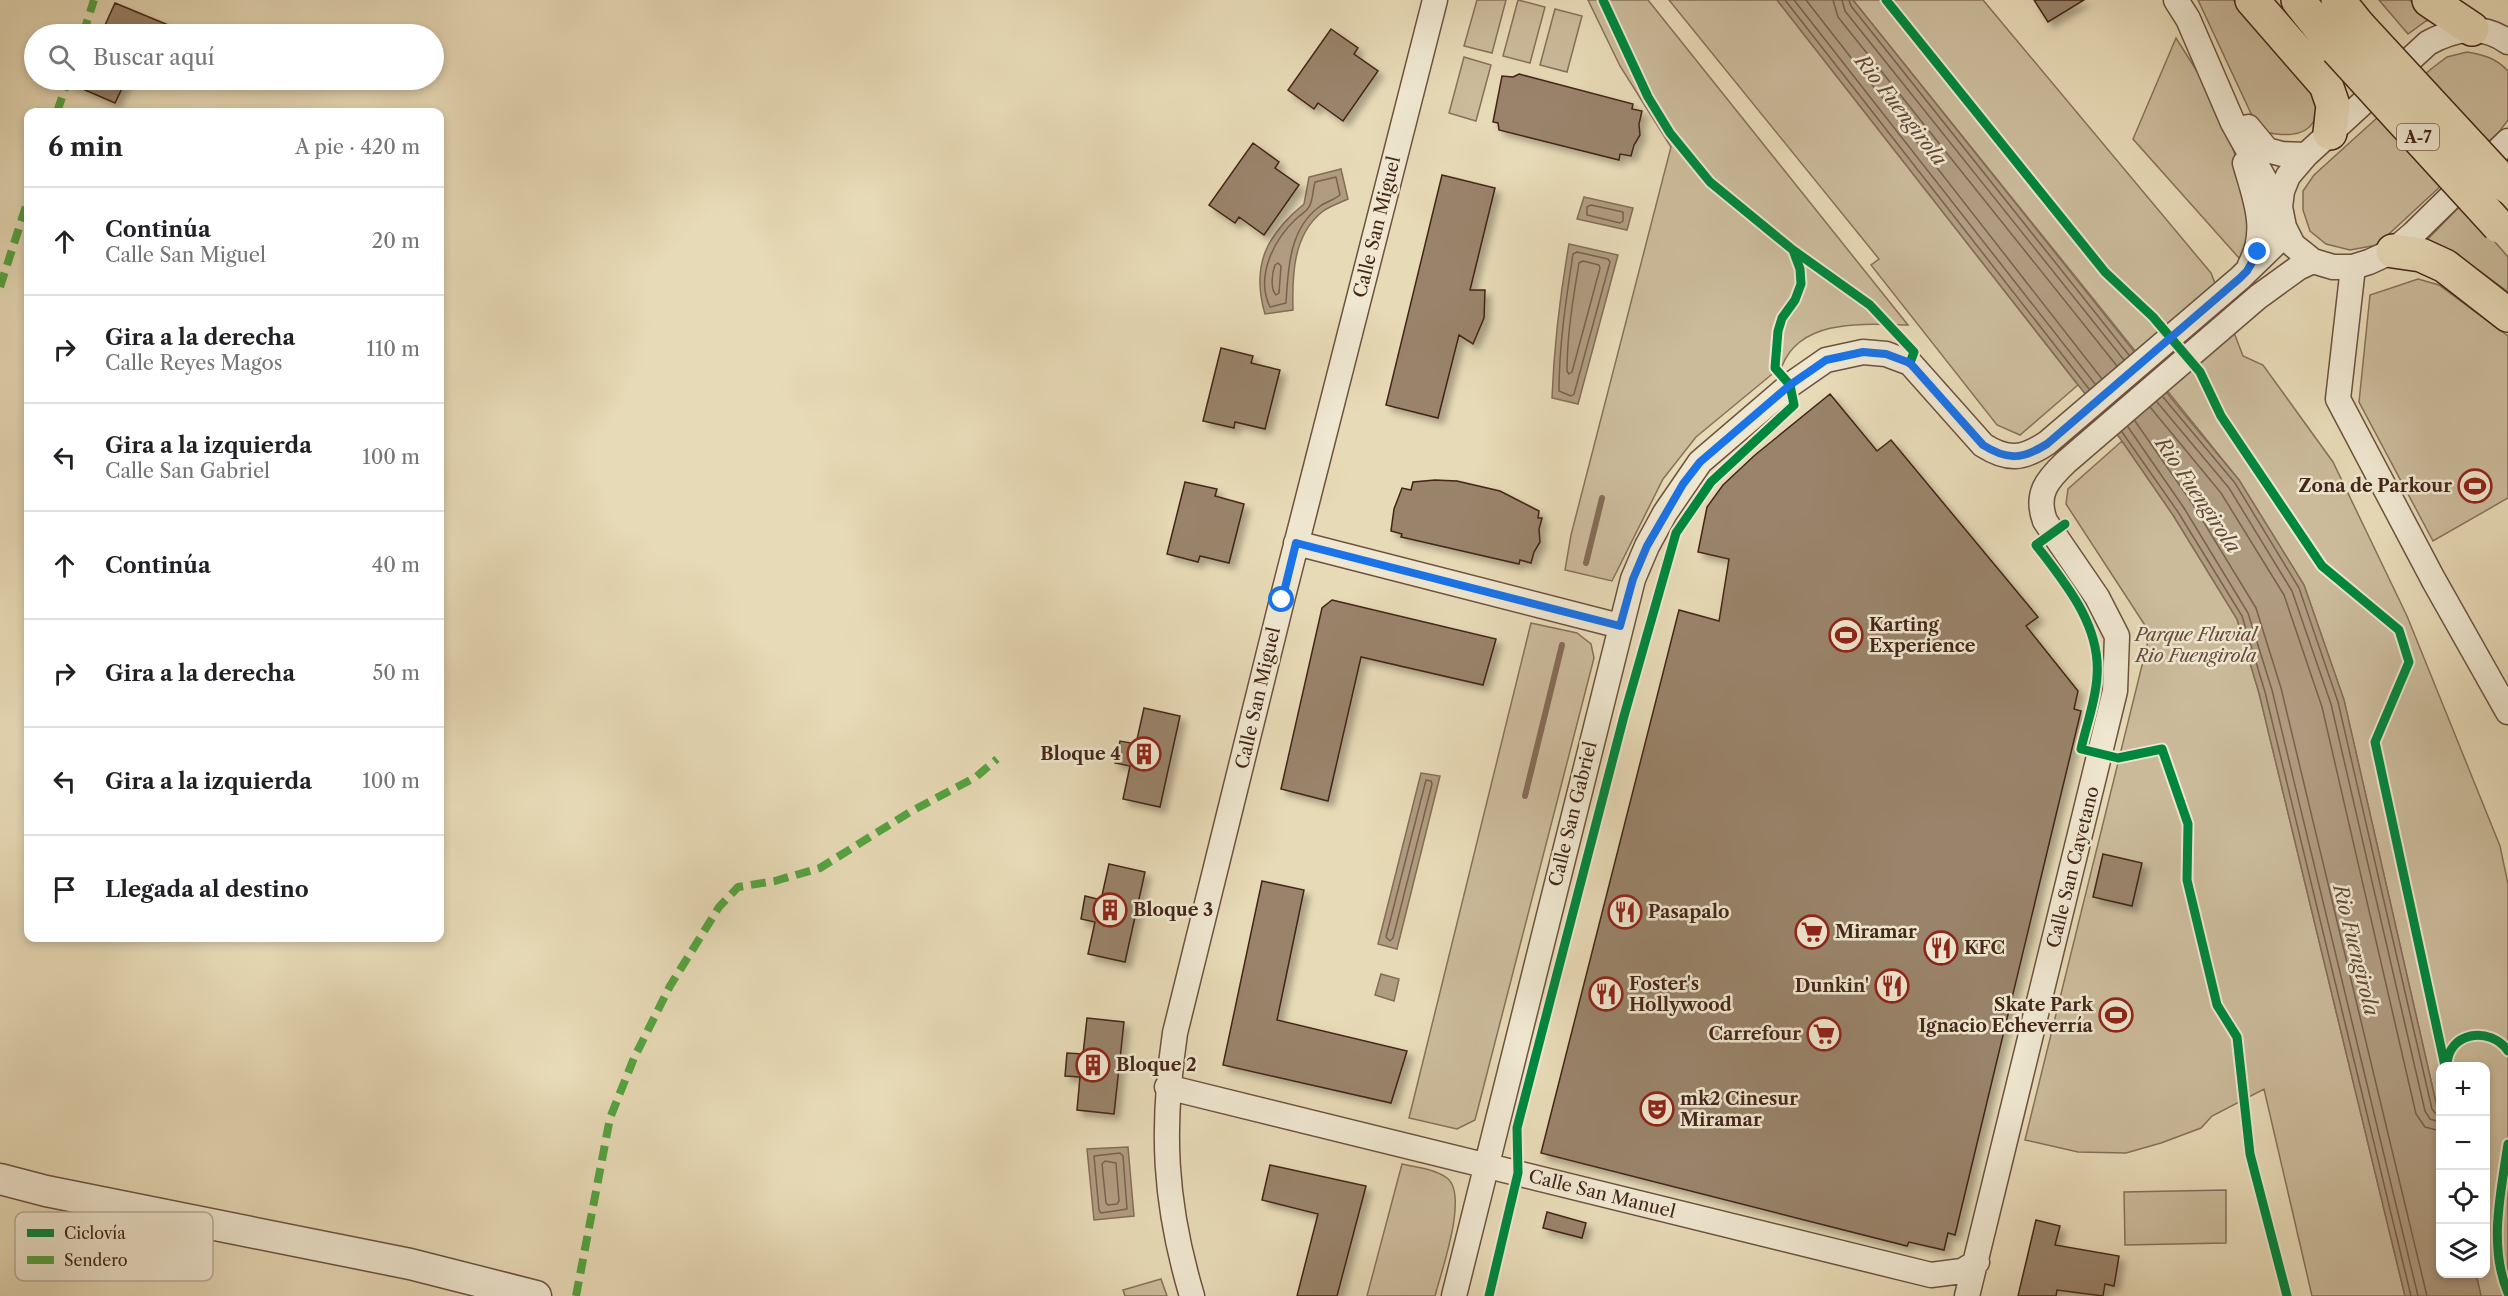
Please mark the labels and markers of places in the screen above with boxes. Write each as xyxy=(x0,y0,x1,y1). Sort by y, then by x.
sports icon: Zona de Parkour xyxy=(2457,468,2493,504)
place label: Zona de Parkour xyxy=(2299,475,2452,497)
place label: Karting Experience xyxy=(1869,614,1976,657)
sports icon: Karting Experience xyxy=(1828,617,1864,653)
building icon: Bloque 4 xyxy=(1126,736,1162,772)
place label: Bloque 4 xyxy=(1040,743,1121,765)
building icon: Bloque 3 xyxy=(1092,892,1128,928)
restaurant icon: Pasapalo xyxy=(1607,894,1643,930)
place label: Bloque 3 xyxy=(1133,899,1213,921)
place label: Pasapalo xyxy=(1648,901,1729,923)
supermarket icon: Miramar xyxy=(1794,914,1830,950)
place label: Miramar xyxy=(1835,921,1917,943)
restaurant icon: KFC xyxy=(1923,930,1959,966)
place label: KFC xyxy=(1964,937,2005,959)
restaurant icon: Dunkin' xyxy=(1874,968,1910,1004)
place label: Foster's Hollywood xyxy=(1629,973,1732,1016)
place label: Dunkin' xyxy=(1795,975,1869,997)
restaurant icon: Foster's Hollywood xyxy=(1588,976,1624,1012)
place label: Skate Park Ignacio Echeverría xyxy=(1919,994,2094,1037)
sports icon: Skate Park Ignacio Echeverría xyxy=(2098,997,2134,1033)
supermarket icon: Carrefour xyxy=(1806,1016,1842,1052)
place label: Carrefour xyxy=(1708,1023,1801,1045)
building icon: Bloque 2 xyxy=(1075,1047,1111,1083)
place label: Bloque 2 xyxy=(1116,1054,1197,1076)
place label: mk2 Cinesur Miramar xyxy=(1680,1088,1798,1131)
theatre icon: mk2 Cinesur Miramar xyxy=(1639,1091,1675,1127)

